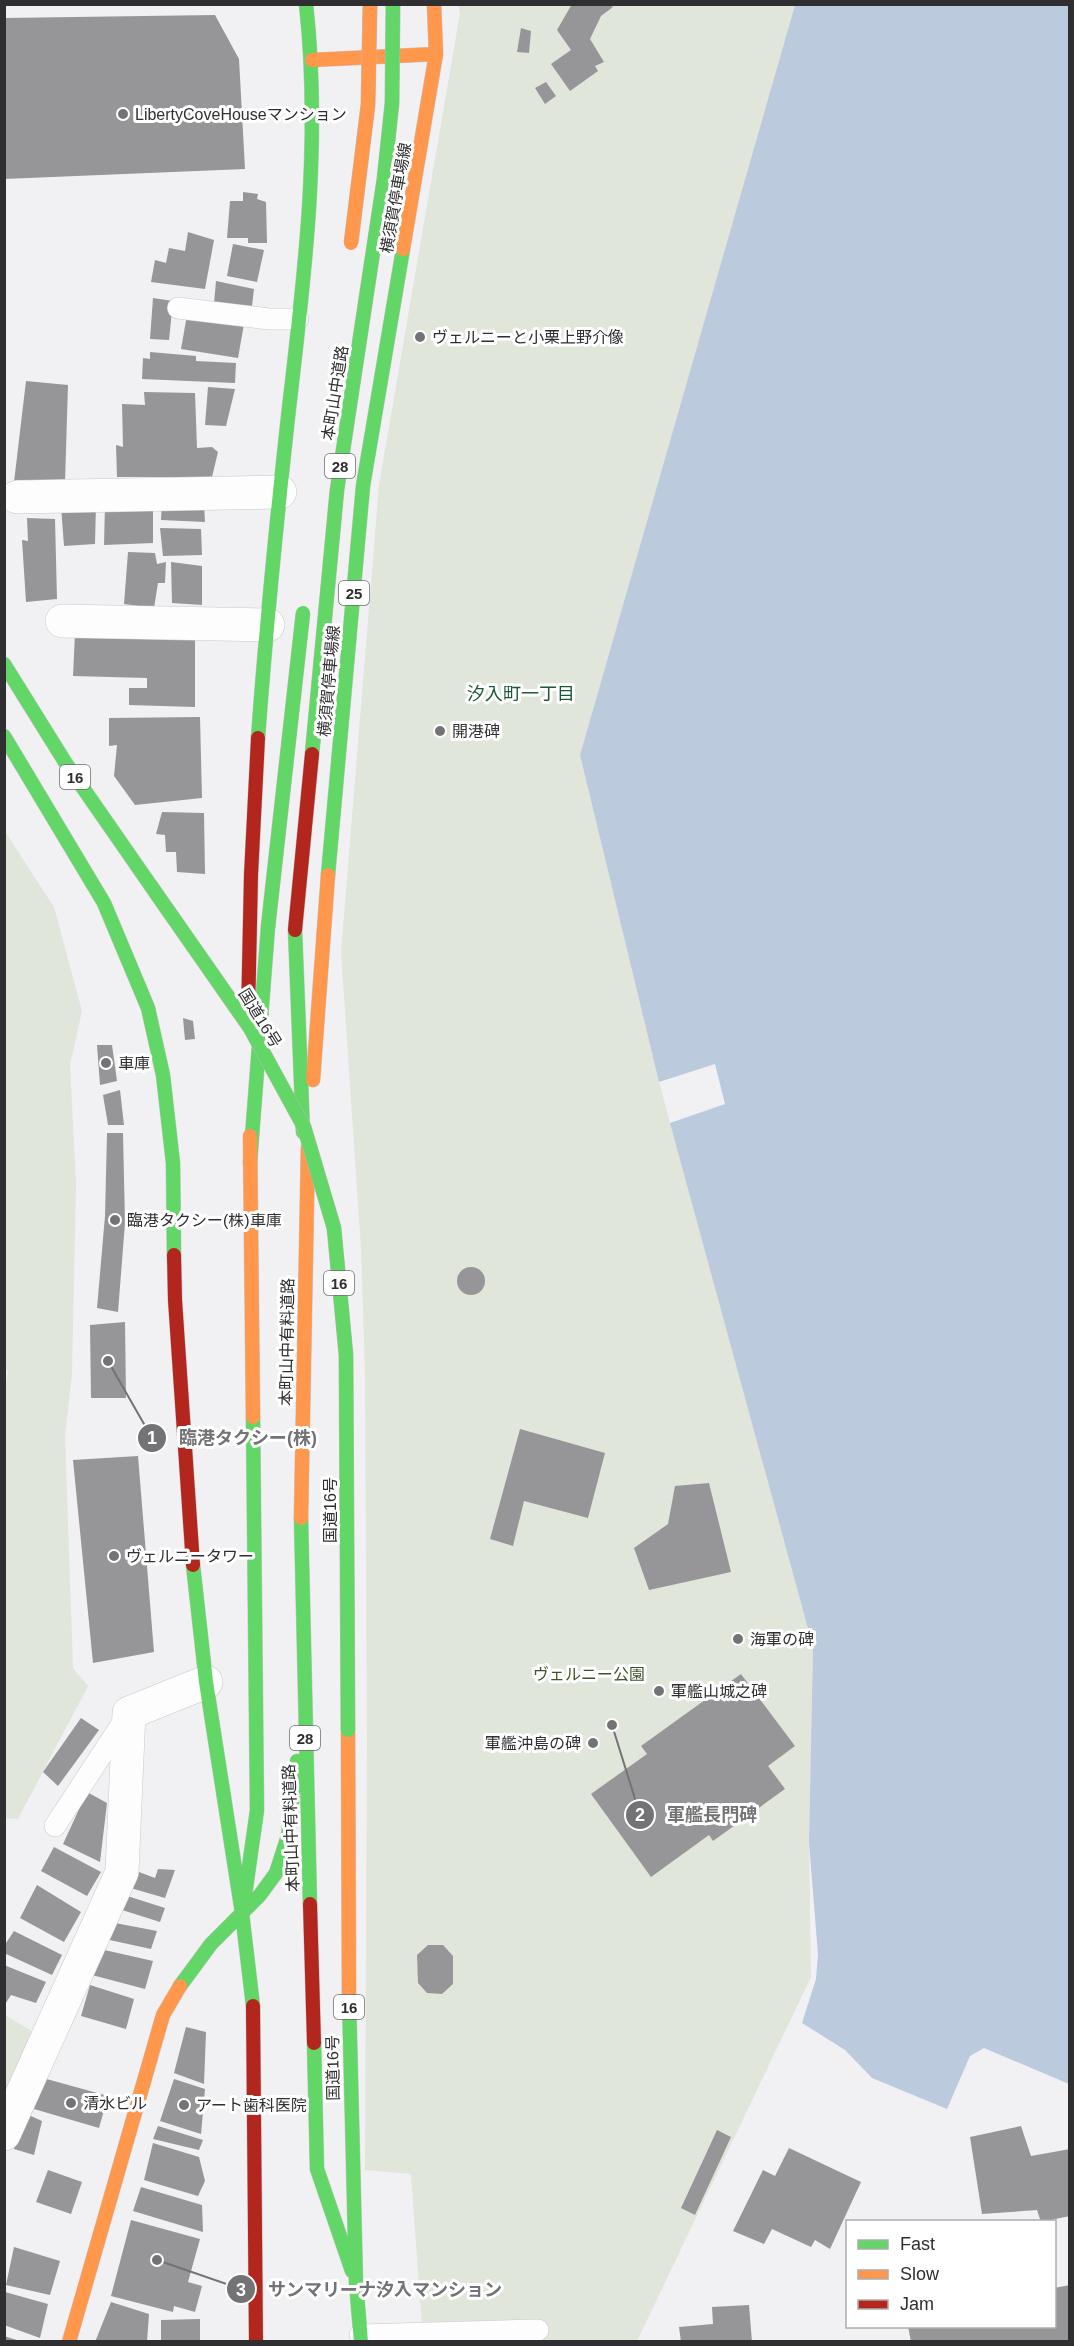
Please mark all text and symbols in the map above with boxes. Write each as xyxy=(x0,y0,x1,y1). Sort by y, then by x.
place label: LibertyCoveHouseマンション xyxy=(135,106,347,123)
marker: LibertyCoveHouseマンション xyxy=(116,107,130,121)
street label: 横須賀停車場線 xyxy=(378,141,414,255)
place label: ヴェルニーと小栗上野介像 xyxy=(432,329,624,346)
marker: ヴェルニーと小栗上野介像 xyxy=(413,330,427,344)
street label: 本町山中道路 xyxy=(319,344,351,442)
road number: 28 xyxy=(325,454,355,478)
road number: 25 xyxy=(339,581,369,605)
street label: 横須賀停車場線 xyxy=(316,624,342,738)
district label: 汐入町一丁目 xyxy=(467,684,575,704)
place label: 開港碑 xyxy=(452,723,500,740)
marker: 開港碑 xyxy=(433,724,447,738)
road number: 16 xyxy=(60,765,90,789)
street label: 国道16号 xyxy=(235,986,285,1050)
place label: 車庫 xyxy=(118,1055,150,1072)
marker: 車庫 xyxy=(99,1056,113,1070)
place label: 臨港タクシー(株)車庫 xyxy=(127,1212,282,1229)
marker: 臨港タクシー(株)車庫 xyxy=(108,1213,122,1227)
road number: 16 xyxy=(324,1271,354,1295)
street label: 本町山中有料道路 xyxy=(277,1278,297,1406)
callout: 臨港タクシー(株) xyxy=(137,1420,329,1456)
text: 臨港タクシー(株) xyxy=(179,1427,317,1448)
text: 1 xyxy=(147,1428,157,1448)
street label: 国道16号 xyxy=(322,1477,339,1543)
place label: ヴェルニータワー xyxy=(126,1548,254,1565)
marker: ヴェルニータワー xyxy=(107,1549,121,1563)
place label: 海軍の碑 xyxy=(750,1631,814,1648)
marker: 海軍の碑 xyxy=(731,1632,745,1646)
park label: ヴェルニー公園 xyxy=(533,1666,645,1683)
place label: 軍艦山城之碑 xyxy=(671,1683,767,1700)
marker: 軍艦山城之碑 xyxy=(652,1684,666,1698)
road number: 28 xyxy=(290,1726,320,1750)
place label: 軍艦沖島の碑 xyxy=(485,1735,581,1752)
marker: 軍艦沖島の碑 xyxy=(586,1736,600,1750)
street label: 本町山中有料道路 xyxy=(280,1764,302,1892)
callout: 軍艦長門碑 xyxy=(625,1797,769,1833)
text: 2 xyxy=(635,1805,645,1825)
text: 軍艦長門碑 xyxy=(667,1805,757,1825)
road number: 16 xyxy=(334,1995,364,2019)
street label: 国道16号 xyxy=(324,2035,342,2101)
place label: 清水ビル xyxy=(83,2095,147,2112)
marker: 清水ビル xyxy=(64,2096,78,2110)
place label: アート歯科医院 xyxy=(196,2097,307,2114)
marker: アート歯科医院 xyxy=(177,2098,191,2112)
legend xyxy=(846,2220,1056,2328)
text: Fast xyxy=(900,2234,935,2254)
text: Slow xyxy=(900,2264,940,2284)
callout: サンマリーナ汐入マンション xyxy=(226,2271,514,2307)
text: 3 xyxy=(236,2280,246,2300)
text: サンマリーナ汐入マンション xyxy=(268,2280,502,2300)
text: Jam xyxy=(900,2294,934,2314)

